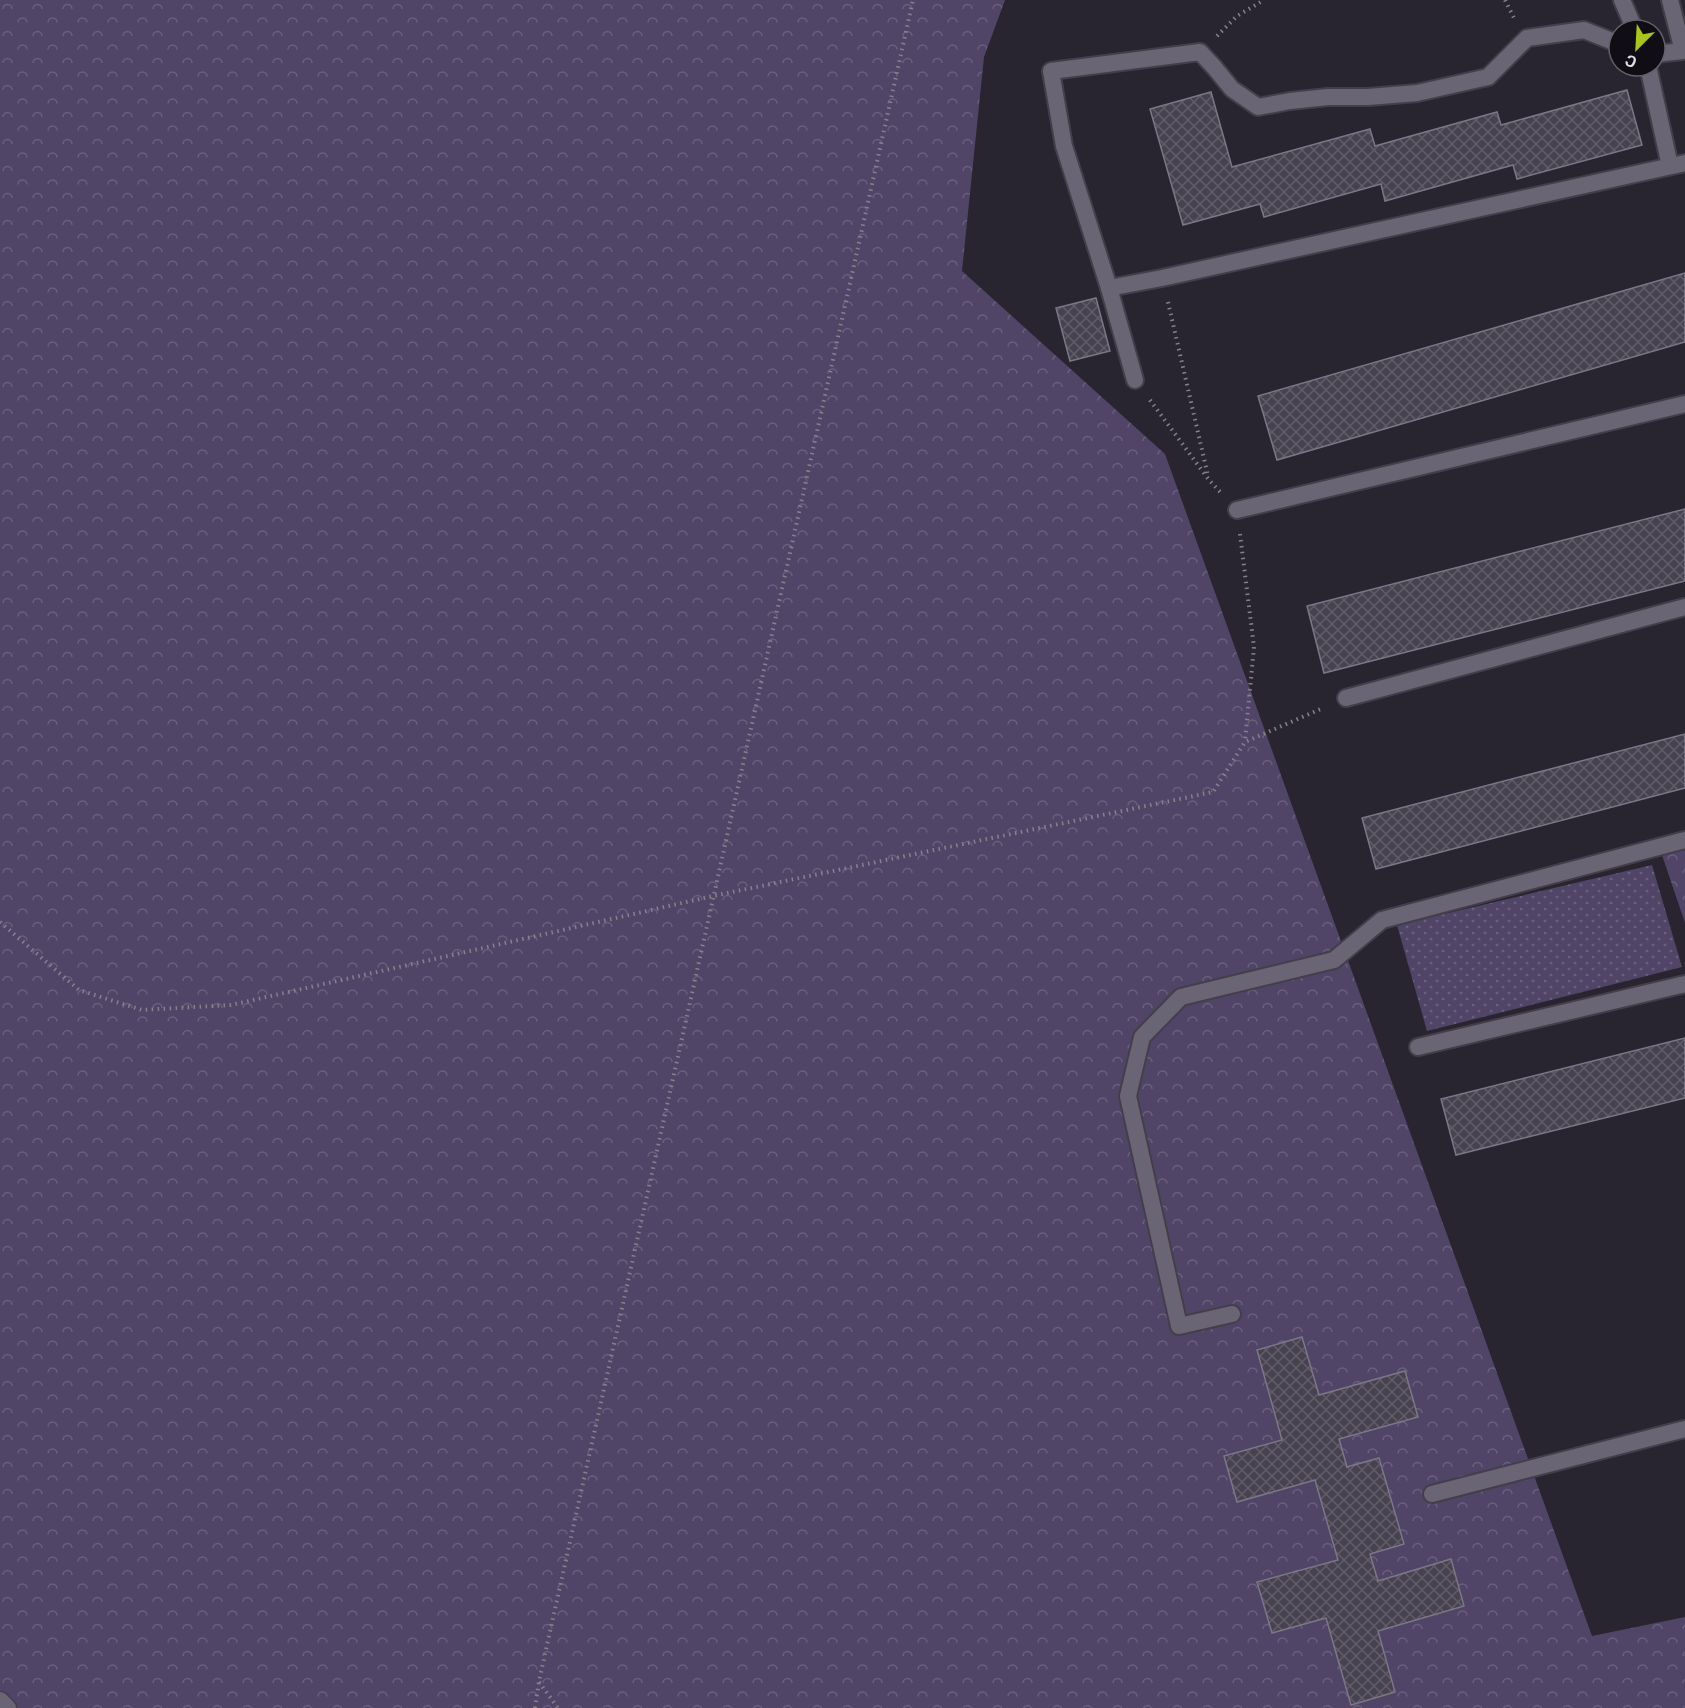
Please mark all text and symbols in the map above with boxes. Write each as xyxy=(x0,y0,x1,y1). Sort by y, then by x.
north arrow xyxy=(1607,18,1667,78)
text: С xyxy=(1622,50,1640,72)

